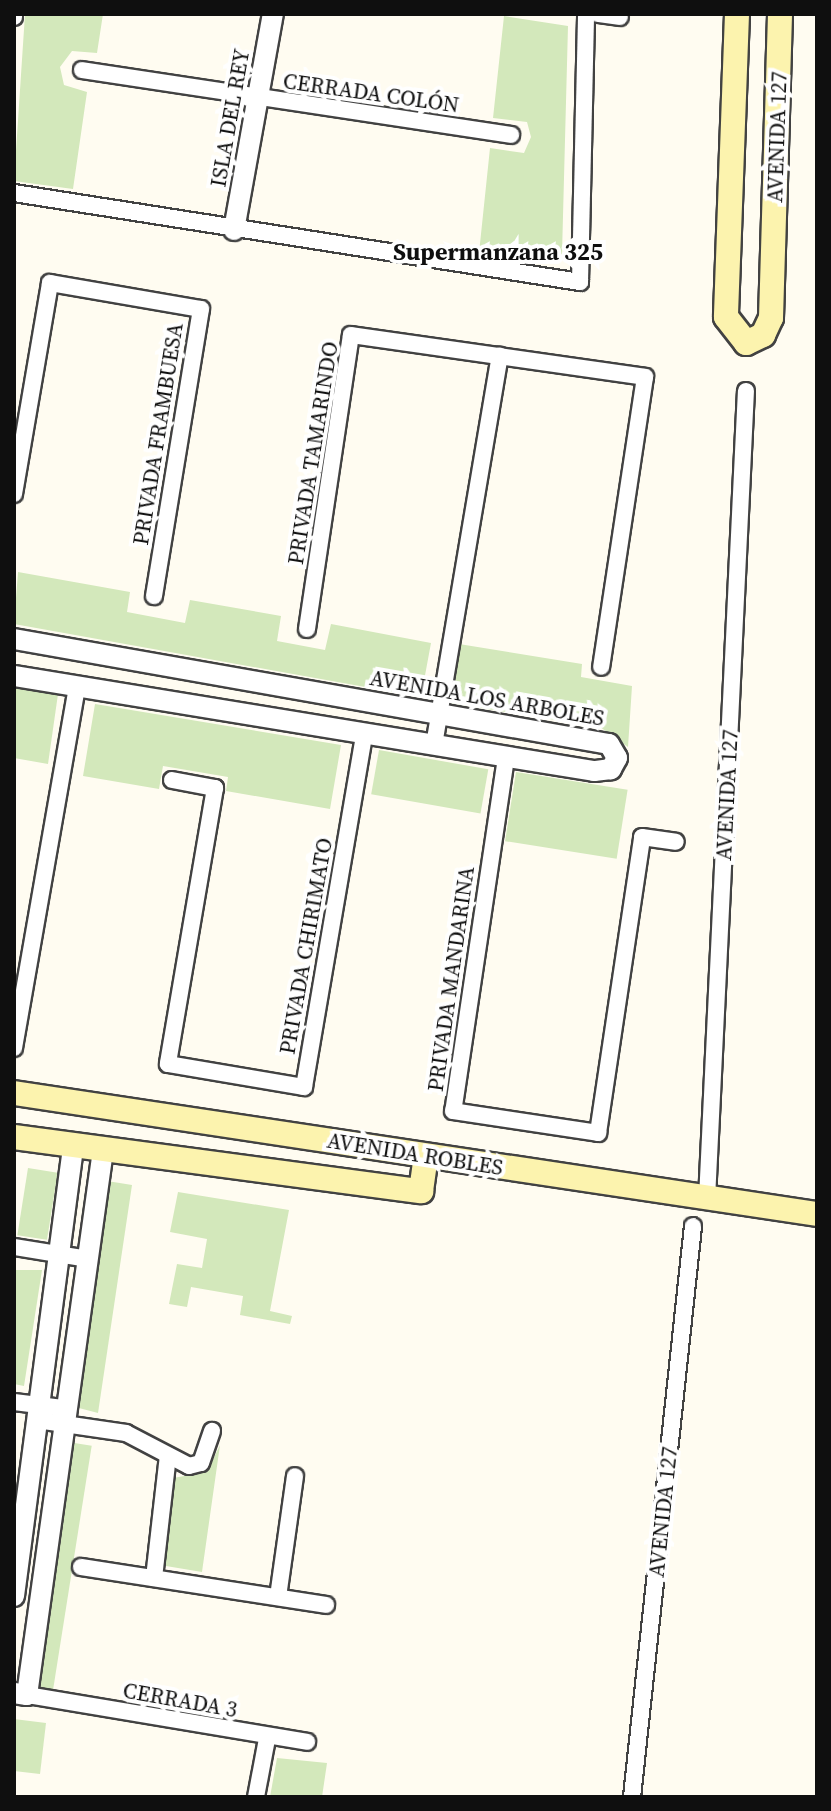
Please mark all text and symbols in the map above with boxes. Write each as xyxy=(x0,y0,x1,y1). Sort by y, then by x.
street label: ISLA DEL REY xyxy=(205,47,255,189)
street label: CERRADA COLÓN xyxy=(281,68,461,118)
street label: AVENIDA 127 xyxy=(762,71,792,203)
district label: Supermanzana 325 xyxy=(393,238,603,266)
street label: PRIVADA FRAMBUESA xyxy=(127,321,189,547)
street label: PRIVADA TAMARINDO xyxy=(282,339,344,567)
street label: AVENIDA LOS ARBOLES xyxy=(368,664,606,732)
street label: AVENIDA 127 xyxy=(710,729,744,861)
street label: PRIVADA CHIRIMATO xyxy=(274,836,338,1056)
street label: PRIVADA MANDARINA xyxy=(422,865,480,1093)
street label: AVENIDA ROBLES xyxy=(325,1127,505,1181)
street label: AVENIDA 127 xyxy=(643,1445,683,1579)
street label: CERRADA 3 xyxy=(121,1677,239,1723)

